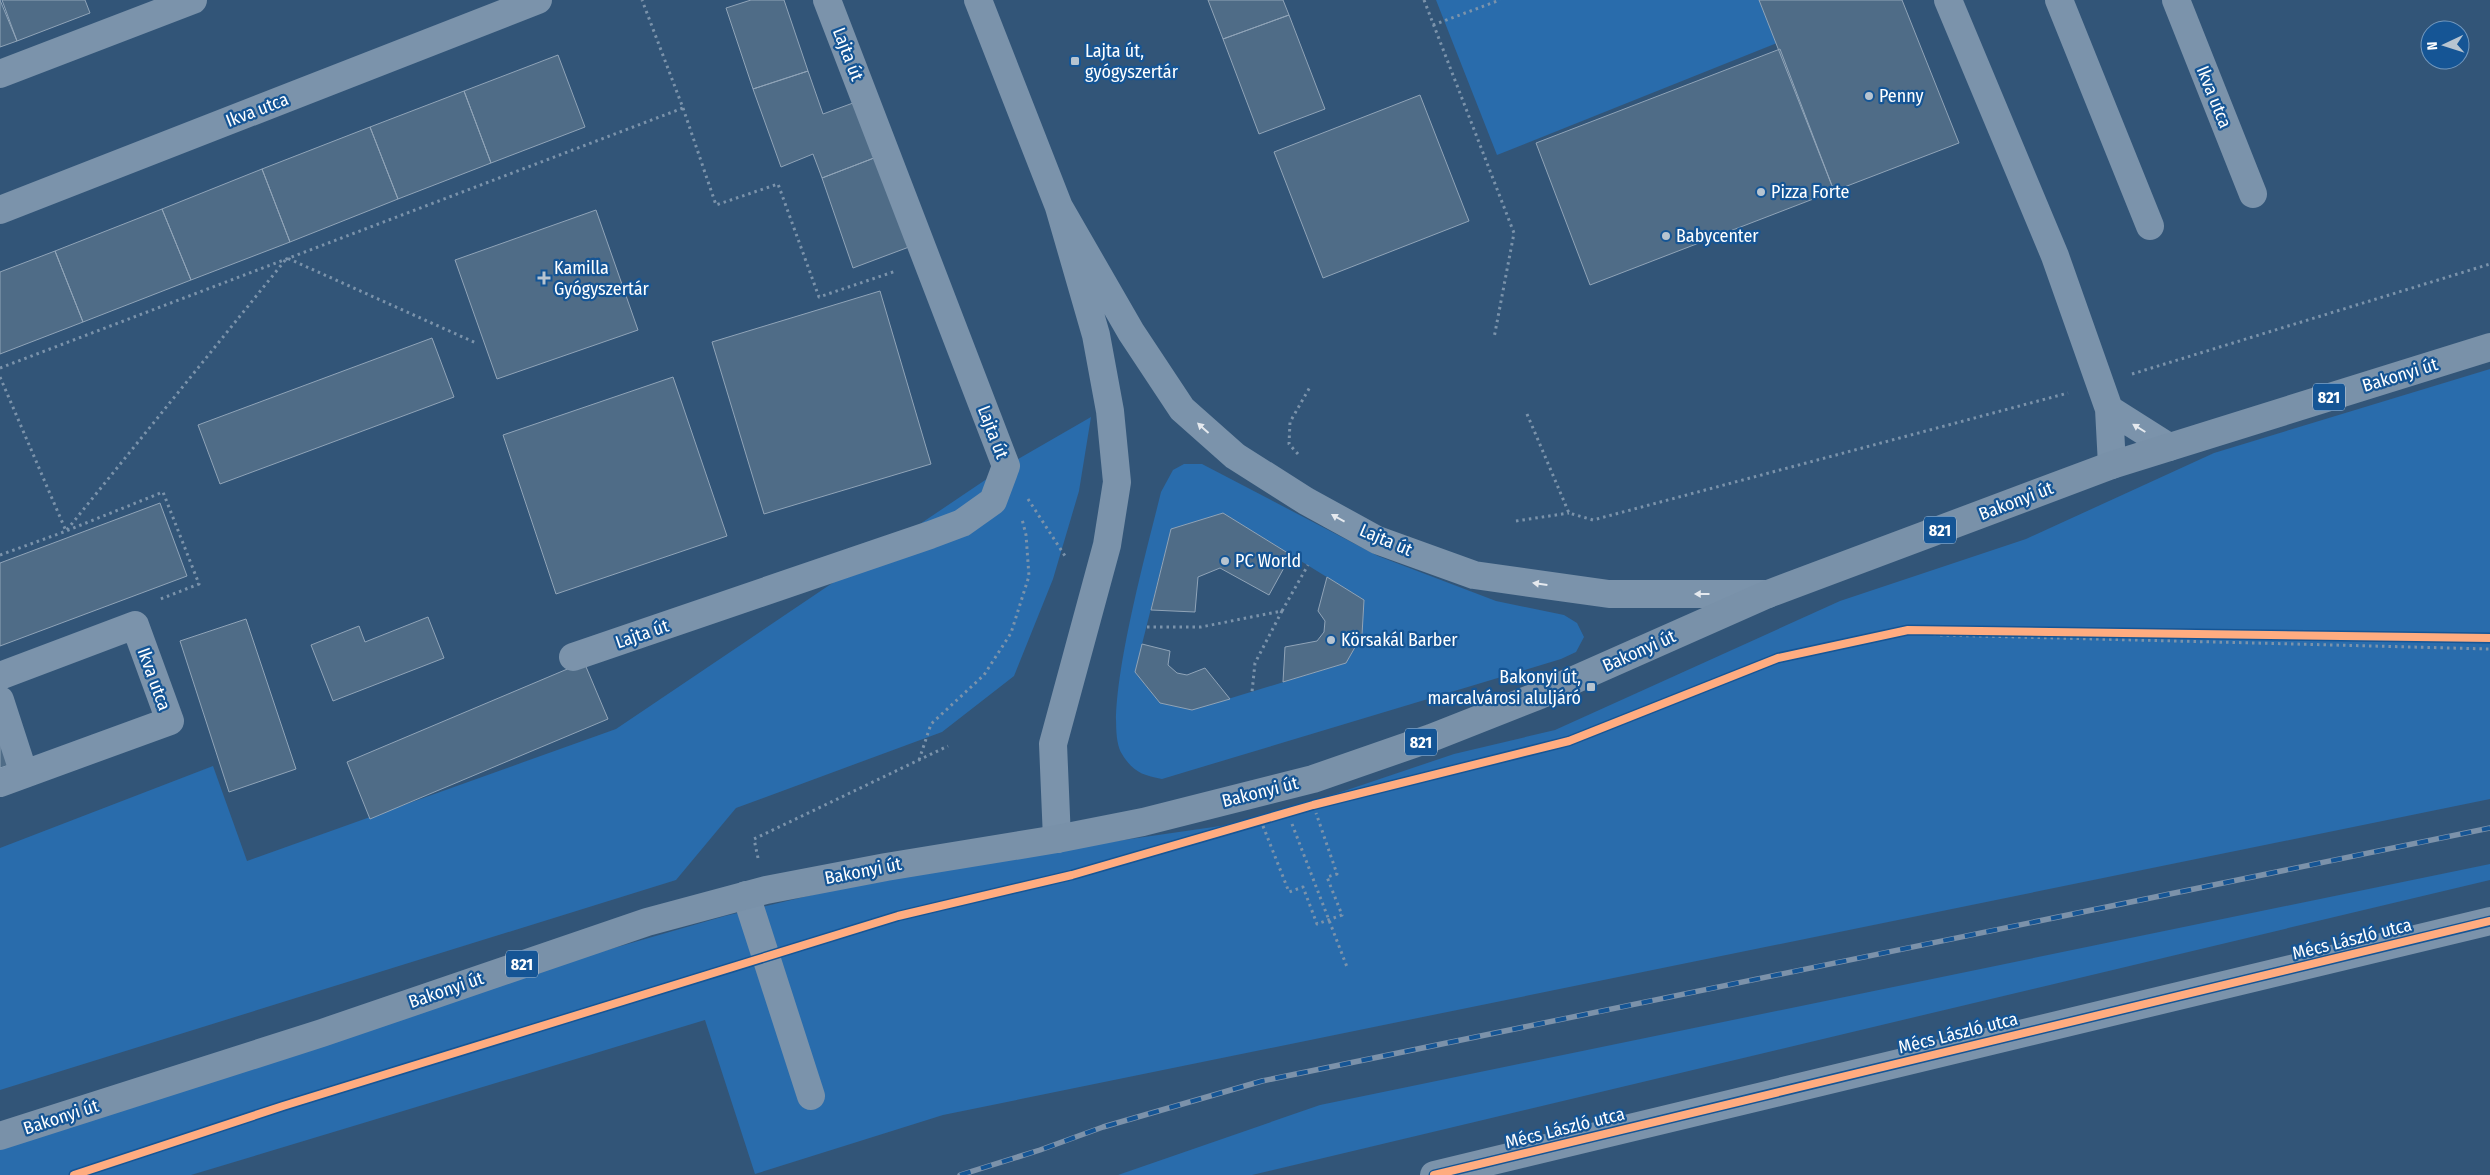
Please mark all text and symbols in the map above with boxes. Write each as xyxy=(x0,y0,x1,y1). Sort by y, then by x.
north arrow xyxy=(2420,20,2470,70)
street label: Lajta út xyxy=(828,24,868,84)
place label: Lajta út, gyógyszertár xyxy=(1085,40,1179,83)
text: N xyxy=(2424,41,2441,51)
marker: Lajta út, gyógyszertár xyxy=(1069,55,1081,67)
street label: Ikva utca xyxy=(2192,63,2236,132)
place label: Penny xyxy=(1879,85,1924,107)
street label: Ikva utca xyxy=(223,88,292,132)
marker: Penny xyxy=(1863,90,1875,102)
place label: Pizza Forte xyxy=(1771,181,1850,203)
marker: Pizza Forte xyxy=(1755,186,1767,198)
place label: Babycenter xyxy=(1676,225,1759,247)
marker: Babycenter xyxy=(1660,230,1672,242)
place label: Kamilla Gyógyszertár xyxy=(554,257,650,300)
marker: Kamilla Gyógyszertár xyxy=(538,272,550,284)
street label: Bakonyi út xyxy=(2360,353,2441,397)
road number: 821 xyxy=(2313,384,2345,411)
street label: Lajta út xyxy=(973,402,1013,462)
one-way arrow xyxy=(1197,422,1210,433)
one-way arrow xyxy=(2132,423,2146,433)
street label: Bakonyi út xyxy=(1976,477,2056,525)
one-way arrow xyxy=(1330,514,1345,522)
road number: 821 xyxy=(1924,516,1956,544)
street label: Lajta út xyxy=(1356,519,1416,561)
place label: PC World xyxy=(1235,550,1301,572)
marker: PC World xyxy=(1219,555,1231,567)
one-way arrow xyxy=(1532,580,1548,588)
one-way arrow xyxy=(1694,590,1710,598)
street label: Lajta út xyxy=(612,615,672,653)
street label: Bakonyi út xyxy=(1599,625,1679,677)
place label: Körsakál Barber xyxy=(1341,629,1458,651)
marker: Körsakál Barber xyxy=(1325,634,1337,646)
street label: Ikva utca xyxy=(132,645,176,714)
place label: Bakonyi út, marcalvárosi aluljáró xyxy=(1427,666,1581,709)
marker: Bakonyi út, marcalvárosi aluljáró xyxy=(1585,681,1597,693)
road number: 821 xyxy=(1405,729,1437,756)
street label: Bakonyi út xyxy=(1220,772,1301,812)
street label: Bakonyi út xyxy=(823,853,903,889)
street label: Mécs László utca xyxy=(2290,913,2414,964)
road number: 821 xyxy=(506,951,538,978)
street label: Bakonyi út xyxy=(406,967,486,1013)
street label: Mécs László utca xyxy=(1896,1007,2020,1058)
street label: Bakonyi út xyxy=(21,1094,102,1139)
street label: Mécs László utca xyxy=(1503,1102,1627,1153)

